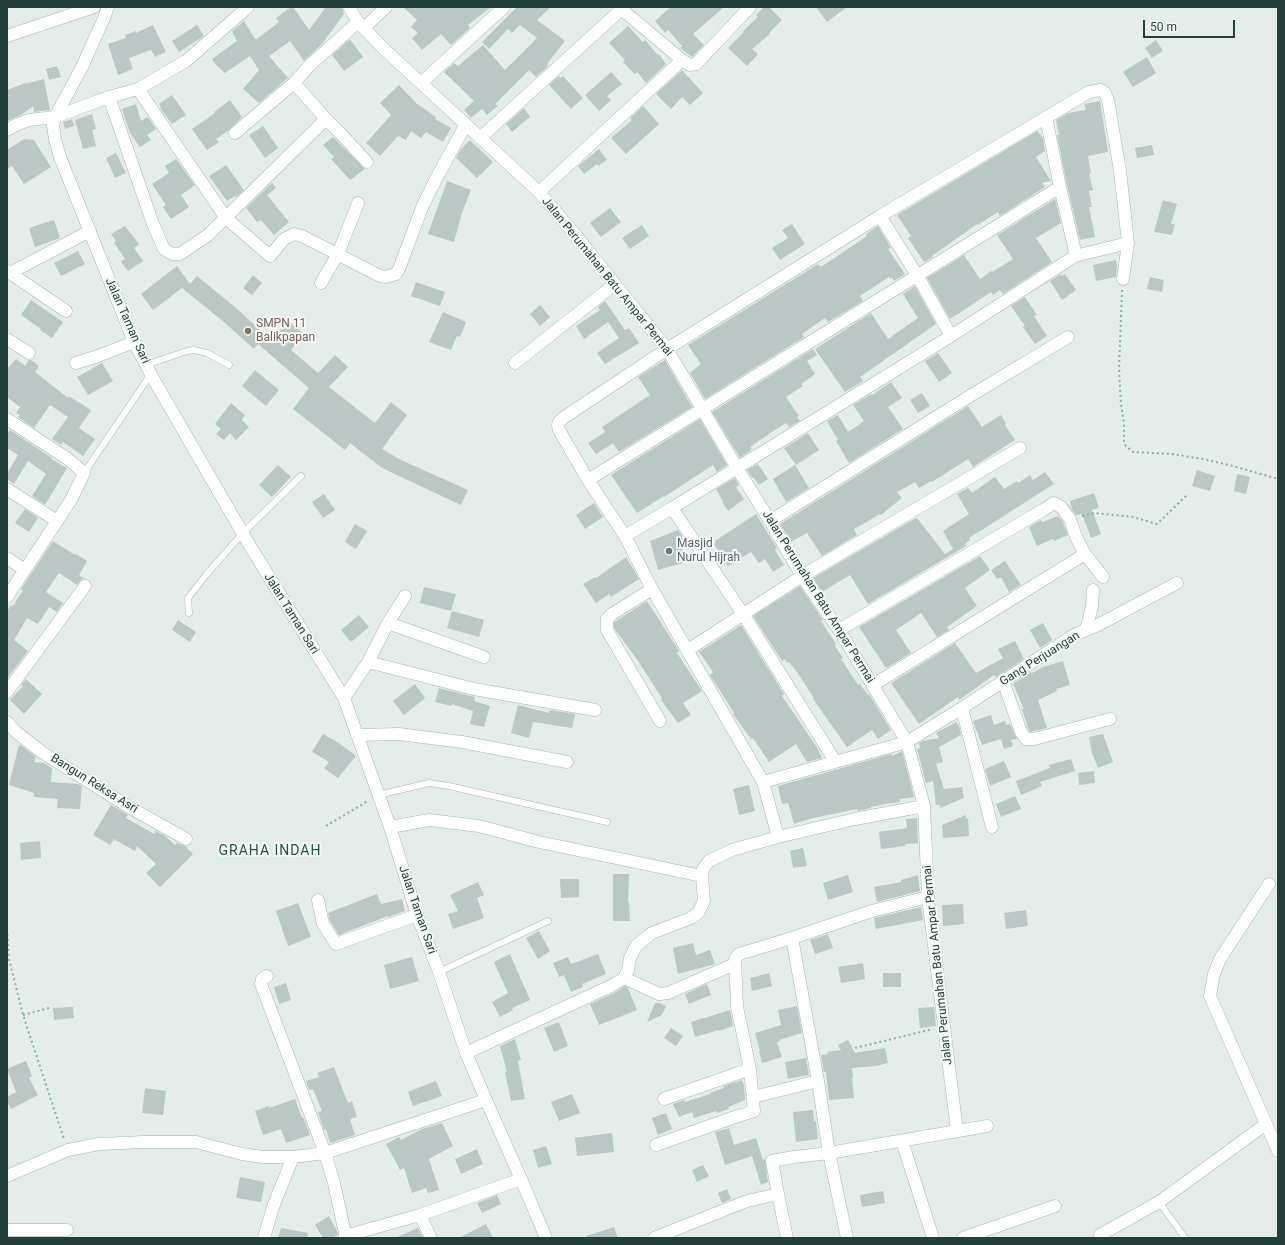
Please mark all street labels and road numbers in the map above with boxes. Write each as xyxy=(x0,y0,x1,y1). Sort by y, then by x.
street label: Jalan Perumahan Batu Ampar Permai xyxy=(538,195,676,359)
street label: Jalan Taman Sari xyxy=(102,276,152,366)
street label: Jalan Perumahan Batu Ampar Permai xyxy=(759,508,877,686)
street label: Jalan Taman Sari xyxy=(260,571,322,657)
street label: Gang Perjuangan xyxy=(997,629,1083,689)
street label: Bangun Reksa Asri xyxy=(48,751,140,817)
street label: Jalan Taman Sari xyxy=(395,864,439,956)
street label: Jalan Perumahan Batu Ampar Permai xyxy=(920,864,956,1066)

